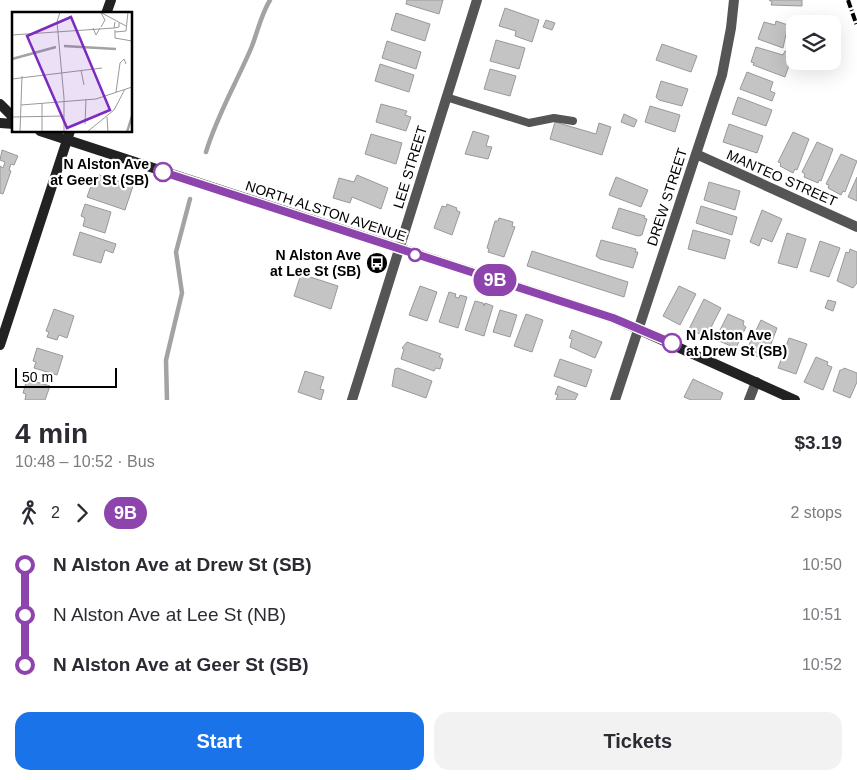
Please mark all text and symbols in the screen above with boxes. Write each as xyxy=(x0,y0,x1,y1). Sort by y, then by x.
inset map xyxy=(12,12,132,132)
map controls xyxy=(786,15,841,70)
button: layers xyxy=(786,15,841,70)
street label: LEE STREET xyxy=(390,123,430,210)
street label: DREW STREET xyxy=(644,146,690,248)
street label: MANTEO STREET xyxy=(724,146,840,210)
place label: N Alston Ave at Geer St (SB) xyxy=(50,156,149,188)
marker: N Alston Ave at Geer St (SB) xyxy=(153,162,173,182)
street label: NORTH ALSTON AVENUE xyxy=(244,177,408,245)
place label: N Alston Ave at Lee St (SB) xyxy=(270,247,361,279)
unlabelled marker xyxy=(408,248,422,262)
bus stop icon: N Alston Ave at Lee St (SB) xyxy=(365,251,389,275)
line badge: 9B xyxy=(472,264,518,296)
text: 9B xyxy=(483,270,507,290)
place label: N Alston Ave at Drew St (SB) xyxy=(686,327,787,359)
marker: N Alston Ave at Drew St (SB) xyxy=(662,333,682,353)
scale bar xyxy=(15,365,118,388)
text: 50 m xyxy=(22,369,53,385)
text: 4 min xyxy=(15,418,88,449)
text: $3.19 xyxy=(794,432,842,453)
text: 10:48 – 10:52 · Bus xyxy=(15,453,155,470)
icon: walk xyxy=(15,499,43,527)
icon: forward xyxy=(68,499,96,527)
text: 9B xyxy=(114,503,137,523)
text: 2 xyxy=(51,504,60,521)
text: 2 stops xyxy=(790,504,842,521)
text: N Alston Ave at Drew St (SB) xyxy=(53,554,312,575)
text: 10:50 xyxy=(802,556,842,573)
text: N Alston Ave at Lee St (NB) xyxy=(53,604,286,625)
text: 10:51 xyxy=(802,606,842,623)
text: N Alston Ave at Geer St (SB) xyxy=(53,654,309,675)
text: 10:52 xyxy=(802,656,842,673)
button: Start xyxy=(15,712,424,770)
button: Tickets xyxy=(434,712,842,770)

